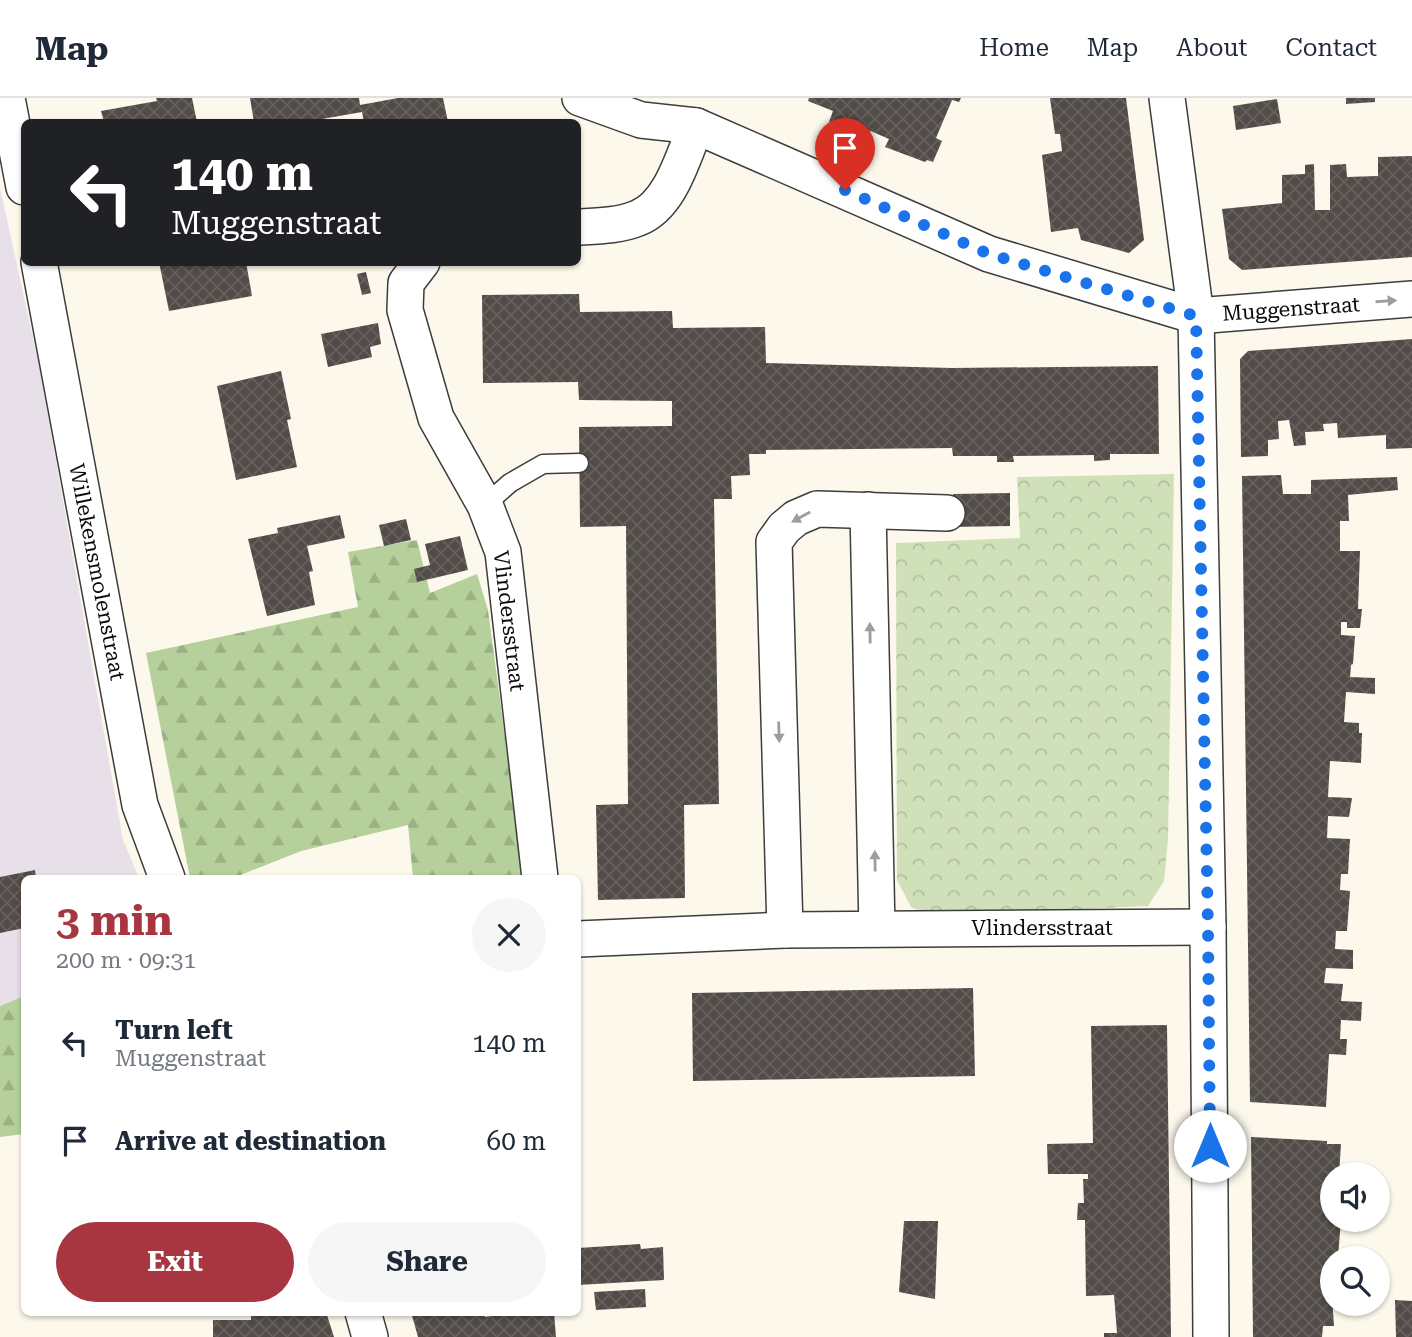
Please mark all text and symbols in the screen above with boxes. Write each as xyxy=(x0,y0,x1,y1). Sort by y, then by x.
text: Map xyxy=(35,29,109,68)
text: Home xyxy=(979,34,1049,62)
text: Map xyxy=(1087,34,1138,62)
text: About xyxy=(1176,34,1247,62)
text: Contact xyxy=(1285,34,1377,62)
pin xyxy=(815,118,875,190)
icon: arrive xyxy=(826,129,864,167)
text: 140 m xyxy=(171,145,313,202)
icon: left xyxy=(56,147,147,238)
text: Muggenstraat xyxy=(171,204,381,242)
street label: Muggenstraat xyxy=(1221,292,1361,326)
one-way arrow xyxy=(1376,295,1398,306)
street label: Willekensmolenstraat xyxy=(64,462,130,682)
one-way arrow xyxy=(792,511,811,523)
street label: Vlindersstraat xyxy=(488,549,530,693)
one-way arrow xyxy=(865,622,876,644)
one-way arrow xyxy=(774,721,785,743)
one-way arrow xyxy=(870,849,881,871)
text: 3 min xyxy=(56,896,173,945)
button: close xyxy=(472,898,546,972)
street label: Vlindersstraat xyxy=(971,916,1113,940)
text: 200 m · 09:31 xyxy=(56,947,196,974)
text: Turn left xyxy=(115,1015,233,1045)
icon: left xyxy=(56,1024,94,1062)
text: 140 m xyxy=(472,1028,546,1058)
text: Muggenstraat xyxy=(115,1045,266,1072)
position arrow xyxy=(1173,1109,1247,1183)
icon: arrive xyxy=(56,1122,94,1160)
text: Arrive at destination xyxy=(115,1126,386,1156)
text: 60 m xyxy=(487,1126,546,1156)
map controls xyxy=(1320,1162,1390,1316)
button: sound xyxy=(1320,1162,1390,1232)
button: Exit xyxy=(56,1222,294,1302)
button: Share xyxy=(308,1222,546,1302)
button: search xyxy=(1320,1246,1390,1316)

